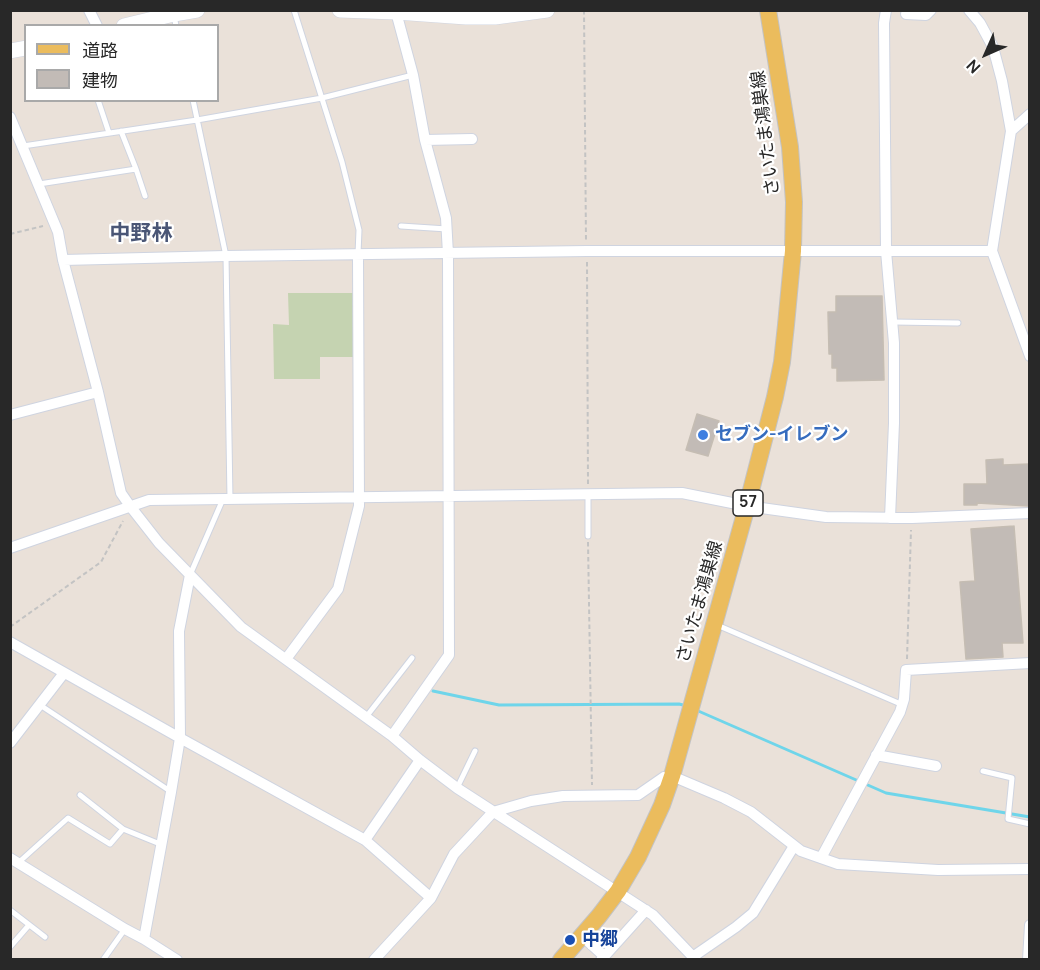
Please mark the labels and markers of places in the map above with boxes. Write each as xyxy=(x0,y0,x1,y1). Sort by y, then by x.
place label: セブン-イレブン xyxy=(715,424,849,446)
marker: セブン-イレブン xyxy=(696,428,710,442)
place label: 中郷 xyxy=(582,929,618,951)
marker: 中郷 xyxy=(563,933,577,947)

